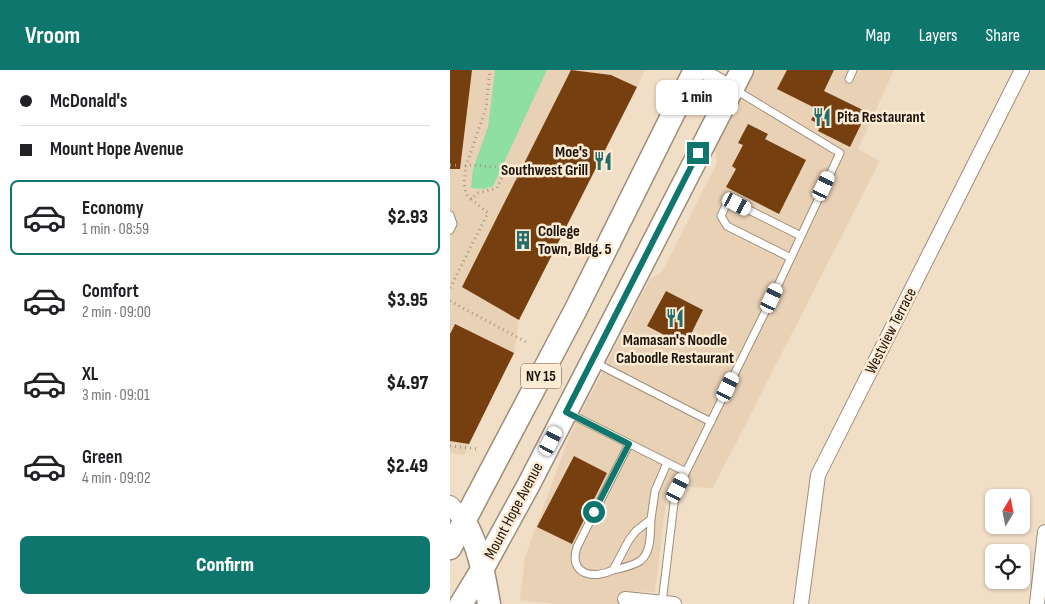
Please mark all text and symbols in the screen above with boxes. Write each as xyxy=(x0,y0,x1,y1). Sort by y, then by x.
text: Vroom xyxy=(25,21,80,50)
text: Map xyxy=(866,25,891,46)
text: Layers xyxy=(919,25,958,46)
text: Share xyxy=(986,25,1020,46)
callout: 1 min xyxy=(657,81,739,116)
text: 1 min xyxy=(682,88,712,107)
text: McDonald's xyxy=(50,90,127,113)
restaurant icon: Pita Restaurant xyxy=(811,106,833,128)
place label: Pita Restaurant xyxy=(837,108,925,127)
text: Mount Hope Avenue xyxy=(50,138,184,161)
route end xyxy=(687,142,709,164)
place label: Moe's Southwest Grill xyxy=(501,143,588,180)
restaurant icon: Moe's Southwest Grill xyxy=(592,150,614,172)
car xyxy=(810,169,837,203)
car xyxy=(720,191,753,217)
icon: car xyxy=(22,195,67,240)
text: Economy xyxy=(82,197,144,220)
text: $2.93 xyxy=(387,206,428,229)
text: 1 min · 08:59 xyxy=(82,220,149,239)
place label: College Town, Bldg. 5 xyxy=(538,222,612,259)
building icon: College Town, Bldg. 5 xyxy=(512,229,534,251)
icon: car xyxy=(22,278,67,323)
text: Comfort xyxy=(82,280,139,303)
car xyxy=(758,281,785,315)
street label: Westview Terrace xyxy=(861,285,921,377)
text: $3.95 xyxy=(387,289,428,312)
text: 2 min · 09:00 xyxy=(82,303,151,322)
restaurant icon: Mamasan's Noodle Caboodle Restaurant xyxy=(664,307,686,329)
place label: Mamasan's Noodle Caboodle Restaurant xyxy=(616,331,734,368)
icon: car xyxy=(22,361,67,406)
text: XL xyxy=(82,363,98,386)
road number: NY 15 xyxy=(521,364,561,388)
car xyxy=(714,370,741,404)
text: $4.97 xyxy=(387,372,428,395)
text: 3 min · 09:01 xyxy=(82,386,150,405)
car xyxy=(537,424,564,458)
icon: car xyxy=(22,444,67,489)
text: Green xyxy=(82,446,122,469)
text: $2.49 xyxy=(386,455,428,478)
street label: Mount Hope Avenue xyxy=(481,459,547,563)
text: 4 min · 09:02 xyxy=(82,469,151,488)
car xyxy=(664,471,691,505)
north arrow xyxy=(985,489,1030,534)
map controls xyxy=(985,489,1030,589)
route start xyxy=(583,501,605,523)
button: Confirm xyxy=(20,536,430,594)
button: locate xyxy=(985,544,1030,589)

